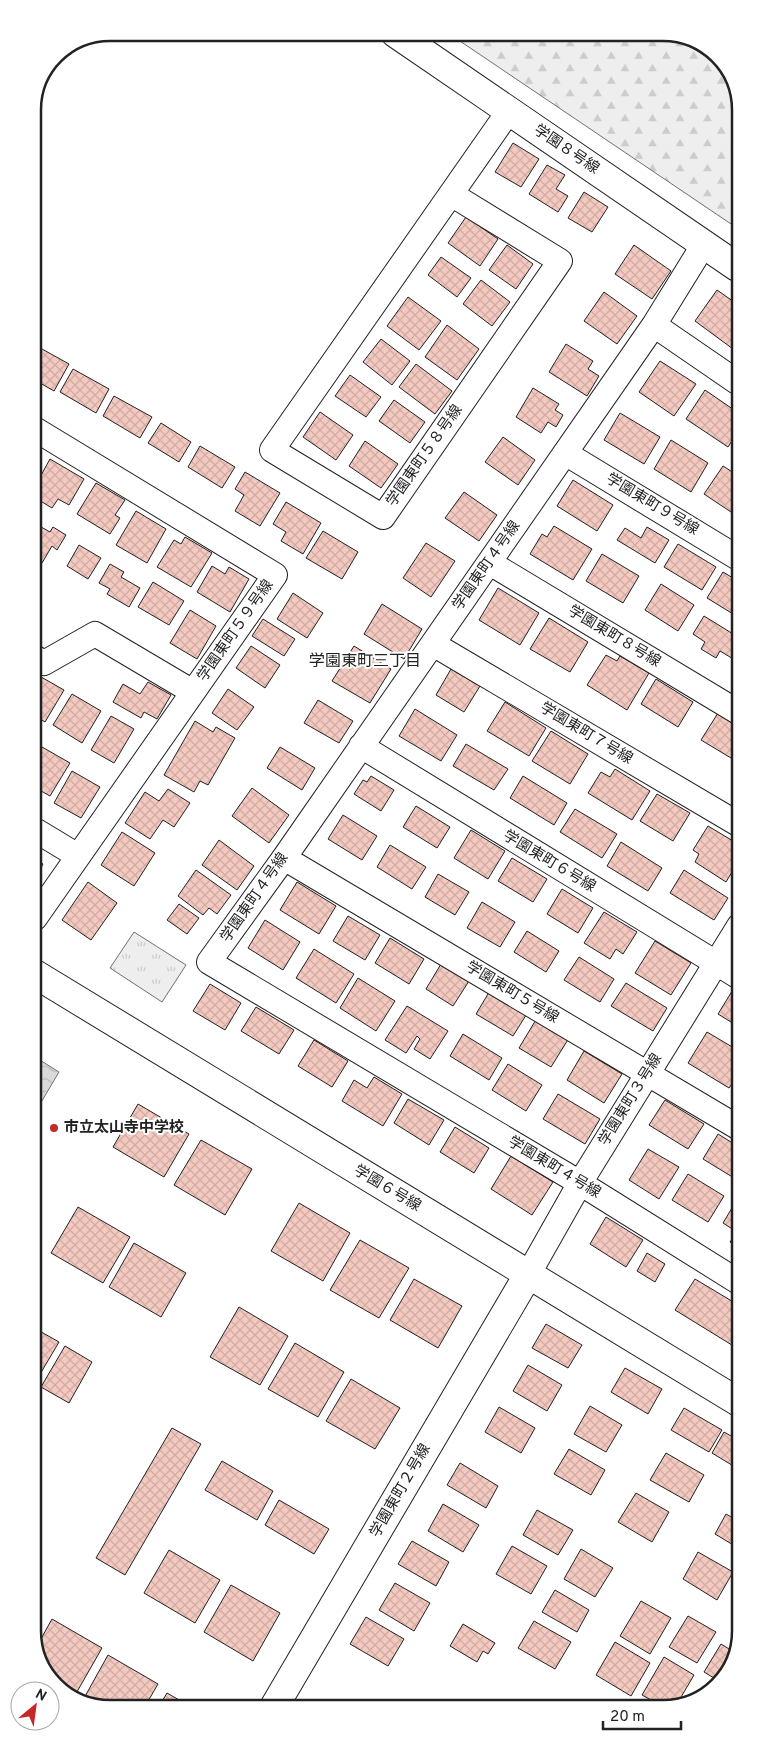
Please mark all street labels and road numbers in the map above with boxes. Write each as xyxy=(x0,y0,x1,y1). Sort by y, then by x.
street label: 学園８号線 xyxy=(530,121,602,179)
street label: 学園東町５８号線 xyxy=(383,401,467,511)
street label: 学園東町９号線 xyxy=(602,470,702,540)
street label: 学園東町４号線 xyxy=(449,518,525,614)
street label: 学園東町５９号線 xyxy=(194,576,278,686)
street label: 学園東町８号線 xyxy=(564,602,664,672)
street label: 学園東町７号線 xyxy=(536,699,636,769)
street label: 学園東町６号線 xyxy=(499,827,599,897)
street label: 学園東町４号線 xyxy=(217,850,293,946)
street label: 学園東町５号線 xyxy=(462,958,562,1028)
street label: 学園東町３号線 xyxy=(595,1050,667,1150)
street label: 学園東町４号線 xyxy=(504,1133,604,1203)
street label: 学園６号線 xyxy=(350,1162,424,1216)
street label: 学園東町２号線 xyxy=(367,1441,435,1541)

